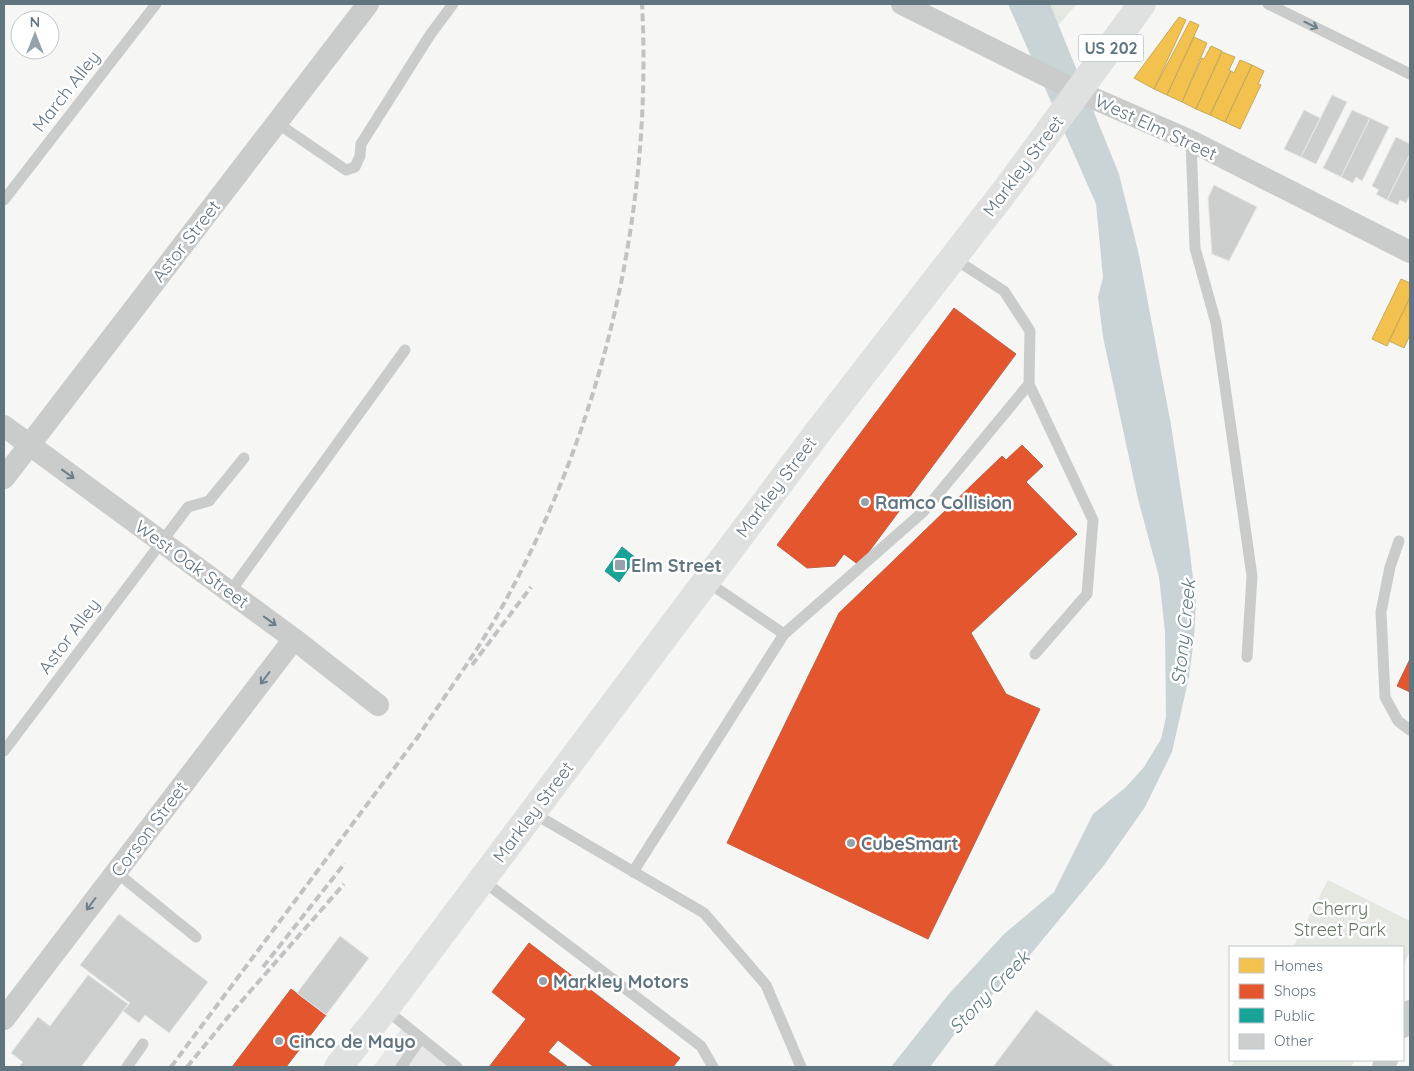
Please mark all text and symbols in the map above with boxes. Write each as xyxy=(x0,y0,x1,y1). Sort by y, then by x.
north arrow xyxy=(10,10,60,60)
text: N xyxy=(30,13,40,31)
one-way arrow xyxy=(1304,20,1319,30)
road number: US 202 xyxy=(1078,34,1144,62)
street label: March Alley xyxy=(27,46,105,136)
street label: West Elm Street xyxy=(1091,89,1221,165)
street label: Markley Street xyxy=(978,111,1068,221)
street label: Astor Street xyxy=(147,195,225,287)
street label: Markley Street xyxy=(731,432,821,542)
one-way arrow xyxy=(61,468,74,479)
place label: Ramco Collision xyxy=(875,491,1012,514)
marker: Ramco Collision xyxy=(859,496,871,508)
street label: West Oak Street xyxy=(131,515,253,613)
place label: Elm Street xyxy=(631,554,722,577)
marker: Elm Street xyxy=(613,558,627,572)
water label: Stony Creek xyxy=(1166,576,1201,686)
street label: Astor Alley xyxy=(33,594,105,678)
one-way arrow xyxy=(263,616,276,627)
one-way arrow xyxy=(259,671,270,684)
street label: Markley Street xyxy=(488,757,578,867)
street label: Corson Street xyxy=(106,777,192,881)
place label: CubeSmart xyxy=(861,832,959,855)
marker: CubeSmart xyxy=(845,837,857,849)
one-way arrow xyxy=(86,897,97,910)
park label: Cherry Street Park xyxy=(1294,897,1386,941)
water label: Stony Creek xyxy=(943,944,1036,1039)
legend xyxy=(1229,946,1404,1061)
text: Homes xyxy=(1274,956,1323,975)
place label: Markley Motors xyxy=(553,970,689,993)
marker: Markley Motors xyxy=(537,975,549,987)
text: Shops xyxy=(1274,981,1316,1000)
text: Public xyxy=(1274,1006,1315,1025)
place label: Cinco de Mayo xyxy=(289,1030,416,1053)
text: Other xyxy=(1274,1031,1314,1050)
marker: Cinco de Mayo xyxy=(273,1035,285,1047)

